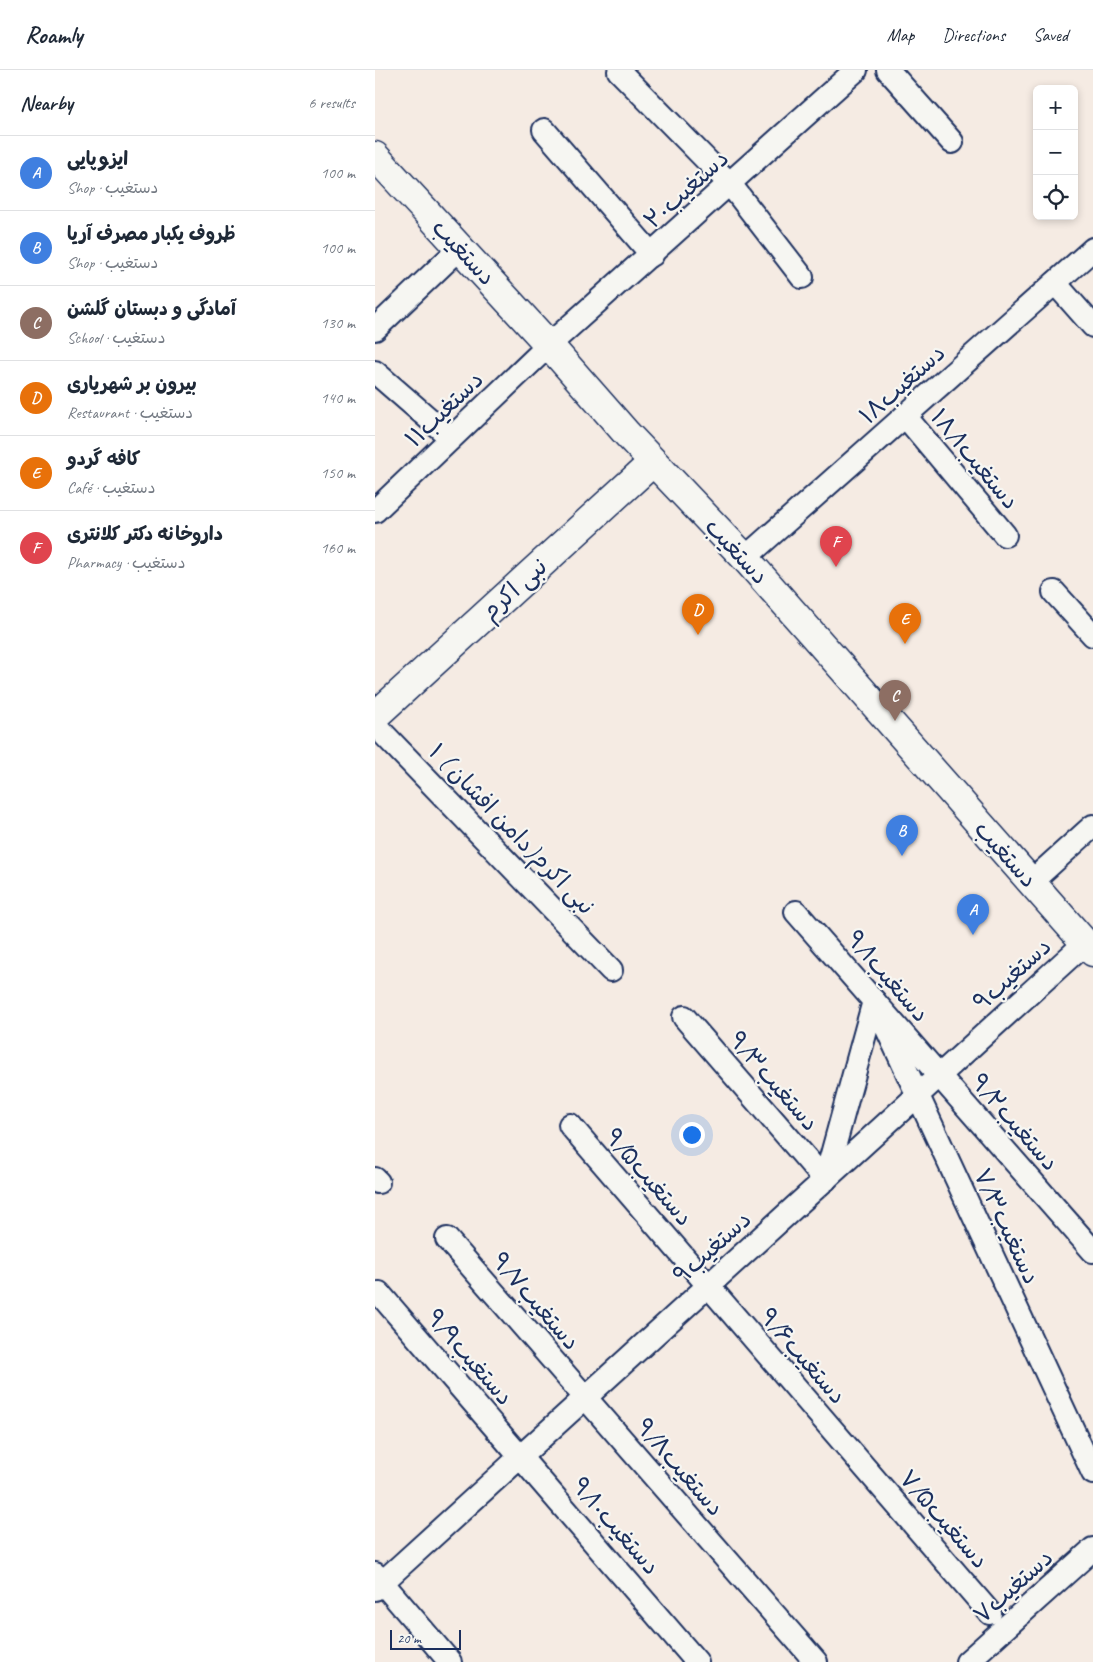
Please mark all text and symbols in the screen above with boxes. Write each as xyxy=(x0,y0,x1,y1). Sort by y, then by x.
text: Roamly xyxy=(25,20,82,50)
text: Map xyxy=(887,24,914,46)
text: Directions xyxy=(942,24,1005,46)
text: Saved xyxy=(1033,24,1068,46)
map controls xyxy=(1033,85,1078,220)
button: + xyxy=(1033,85,1078,130)
text: Nearby xyxy=(20,90,73,116)
text: 6 results xyxy=(308,93,355,113)
button: − xyxy=(1033,130,1078,175)
street label: دستغیب۲۰ xyxy=(637,143,735,235)
text: ایزوپایی xyxy=(67,147,128,171)
text: A xyxy=(32,163,40,183)
text: 100 m xyxy=(321,163,355,183)
button: locate xyxy=(1033,175,1078,220)
text: Shop · دستغیب xyxy=(67,178,158,198)
street label: دستغیب xyxy=(426,212,502,292)
text: ظروف یکبار مصرف آریا xyxy=(67,222,236,246)
text: B xyxy=(32,238,40,258)
text: 100 m xyxy=(321,238,355,258)
text: Shop · دستغیب xyxy=(67,253,158,273)
text: آمادگی و دبستان گلشن xyxy=(67,297,236,321)
text: C xyxy=(32,313,40,333)
text: 130 m xyxy=(321,313,355,333)
text: School · دستغیب xyxy=(67,328,166,348)
street label: دستغیب۱۸ xyxy=(853,338,951,430)
street label: دستغیب۱۱ xyxy=(399,364,489,454)
text: بیرون بر شهریاری xyxy=(67,372,197,396)
text: D xyxy=(31,388,41,408)
text: 140 m xyxy=(321,388,355,408)
text: Restaurant · دستغیب xyxy=(67,403,193,423)
street label: دستغیب۱۸/۱ xyxy=(924,403,1026,515)
text: کافه گردو xyxy=(67,447,140,471)
text: E xyxy=(32,463,40,483)
text: 150 m xyxy=(321,463,355,483)
text: Café · دستغیب xyxy=(67,478,156,498)
street label: دستغیب xyxy=(699,511,775,591)
text: داروخانه دکتر کلانتری xyxy=(67,522,223,546)
pin: F xyxy=(820,526,852,567)
text: F xyxy=(32,538,40,558)
text: 160 m xyxy=(321,538,355,558)
street label: نبی اکرم xyxy=(475,551,555,629)
text: Pharmacy · دستغیب xyxy=(67,553,185,573)
pin: D xyxy=(682,594,714,635)
pin: E xyxy=(889,603,921,644)
pin: C xyxy=(879,680,911,721)
street label: ۱ نبی اکرم(دامن افشان ) xyxy=(420,737,601,923)
street label: دستغیب xyxy=(968,814,1044,894)
pin: B xyxy=(886,815,918,856)
pin: A xyxy=(957,894,989,935)
street label: دستغیب۹/۱ xyxy=(840,924,936,1028)
street label: دستغیب۹ xyxy=(967,931,1057,1017)
street label: دستغیب۹/۳ xyxy=(722,1025,826,1137)
street label: دستغیب۹/۲ xyxy=(965,1067,1065,1177)
street label: ۹/۵دستغیب xyxy=(598,1122,700,1232)
your location xyxy=(679,1122,705,1148)
street label: دستغیب۷/۳ xyxy=(967,1163,1047,1289)
street label: دستغیب۹ xyxy=(667,1204,757,1290)
street label: دستغیب۹/۷ xyxy=(485,1246,587,1356)
street label: دستغیب۹/۶ xyxy=(753,1302,853,1410)
street label: دستغیب۹/۹ xyxy=(420,1303,520,1411)
street label: دستغیب۹/۸ xyxy=(629,1412,731,1522)
street label: دستغیب۷/۵ xyxy=(893,1463,995,1575)
street label: دستغیب۹/۱۰ xyxy=(565,1471,667,1581)
street label: دستغیب۷ xyxy=(967,1542,1059,1630)
scale bar xyxy=(390,1627,461,1650)
text: 20 m xyxy=(397,1630,421,1647)

